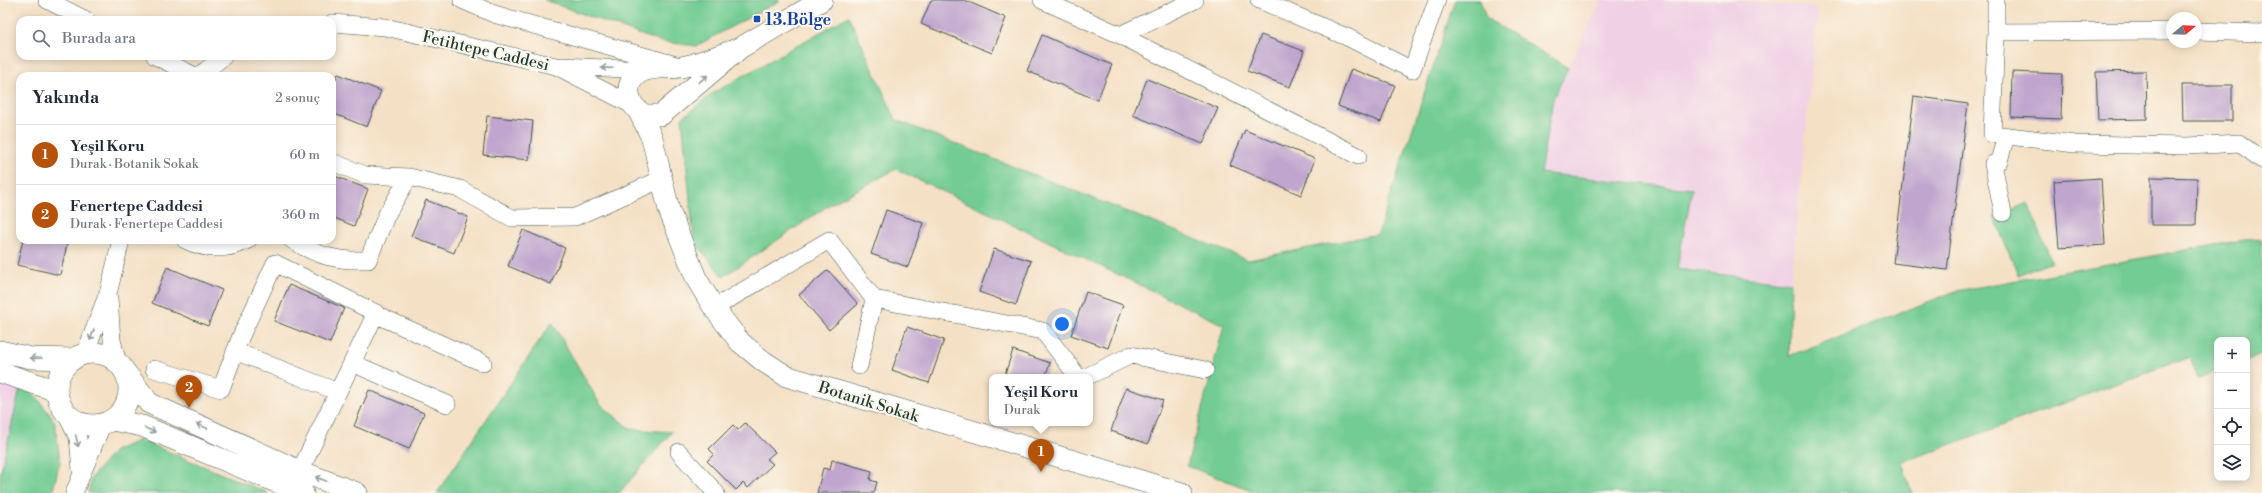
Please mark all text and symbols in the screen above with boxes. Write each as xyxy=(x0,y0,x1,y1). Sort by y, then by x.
place label: 13.Bölge xyxy=(765,10,831,30)
north arrow xyxy=(2166,12,2202,48)
marker: 13.Bölge xyxy=(752,14,762,24)
search box xyxy=(16,16,336,60)
icon: search xyxy=(30,27,52,49)
street label: Fetihtepe Caddesi xyxy=(420,27,551,75)
text: Burada ara xyxy=(62,29,136,48)
one-way arrow xyxy=(601,65,614,72)
one-way arrow xyxy=(698,74,709,83)
text: Yakında xyxy=(32,87,99,109)
text: 2 sonuç xyxy=(275,90,320,106)
text: Yeşil Koru xyxy=(70,137,145,156)
text: 1 xyxy=(42,147,48,163)
text: 60 m xyxy=(289,147,320,163)
text: Durak · Botanik Sokak xyxy=(70,156,199,172)
text: Fenertepe Caddesi xyxy=(70,197,203,216)
text: 2 xyxy=(41,207,49,223)
text: 360 m xyxy=(282,207,320,223)
text: Durak · Fenertepe Caddesi xyxy=(70,216,223,232)
your location xyxy=(1052,314,1072,334)
one-way arrow xyxy=(87,329,95,341)
map controls xyxy=(2214,337,2250,481)
button: + xyxy=(2214,337,2250,373)
one-way arrow xyxy=(30,354,43,362)
button: − xyxy=(2214,373,2250,409)
popup xyxy=(989,374,1093,426)
pin: 2 xyxy=(176,375,202,408)
street label: Botanik Sokak xyxy=(815,377,923,427)
text: Yeşil Koru xyxy=(1004,383,1078,402)
text: Durak xyxy=(1004,402,1040,418)
button: locate xyxy=(2214,409,2250,445)
one-way arrow xyxy=(196,422,208,430)
one-way arrow xyxy=(143,426,155,434)
one-way arrow xyxy=(74,434,82,447)
pin: 1 xyxy=(1028,439,1054,472)
button: layers xyxy=(2214,445,2250,481)
one-way arrow xyxy=(315,474,327,482)

